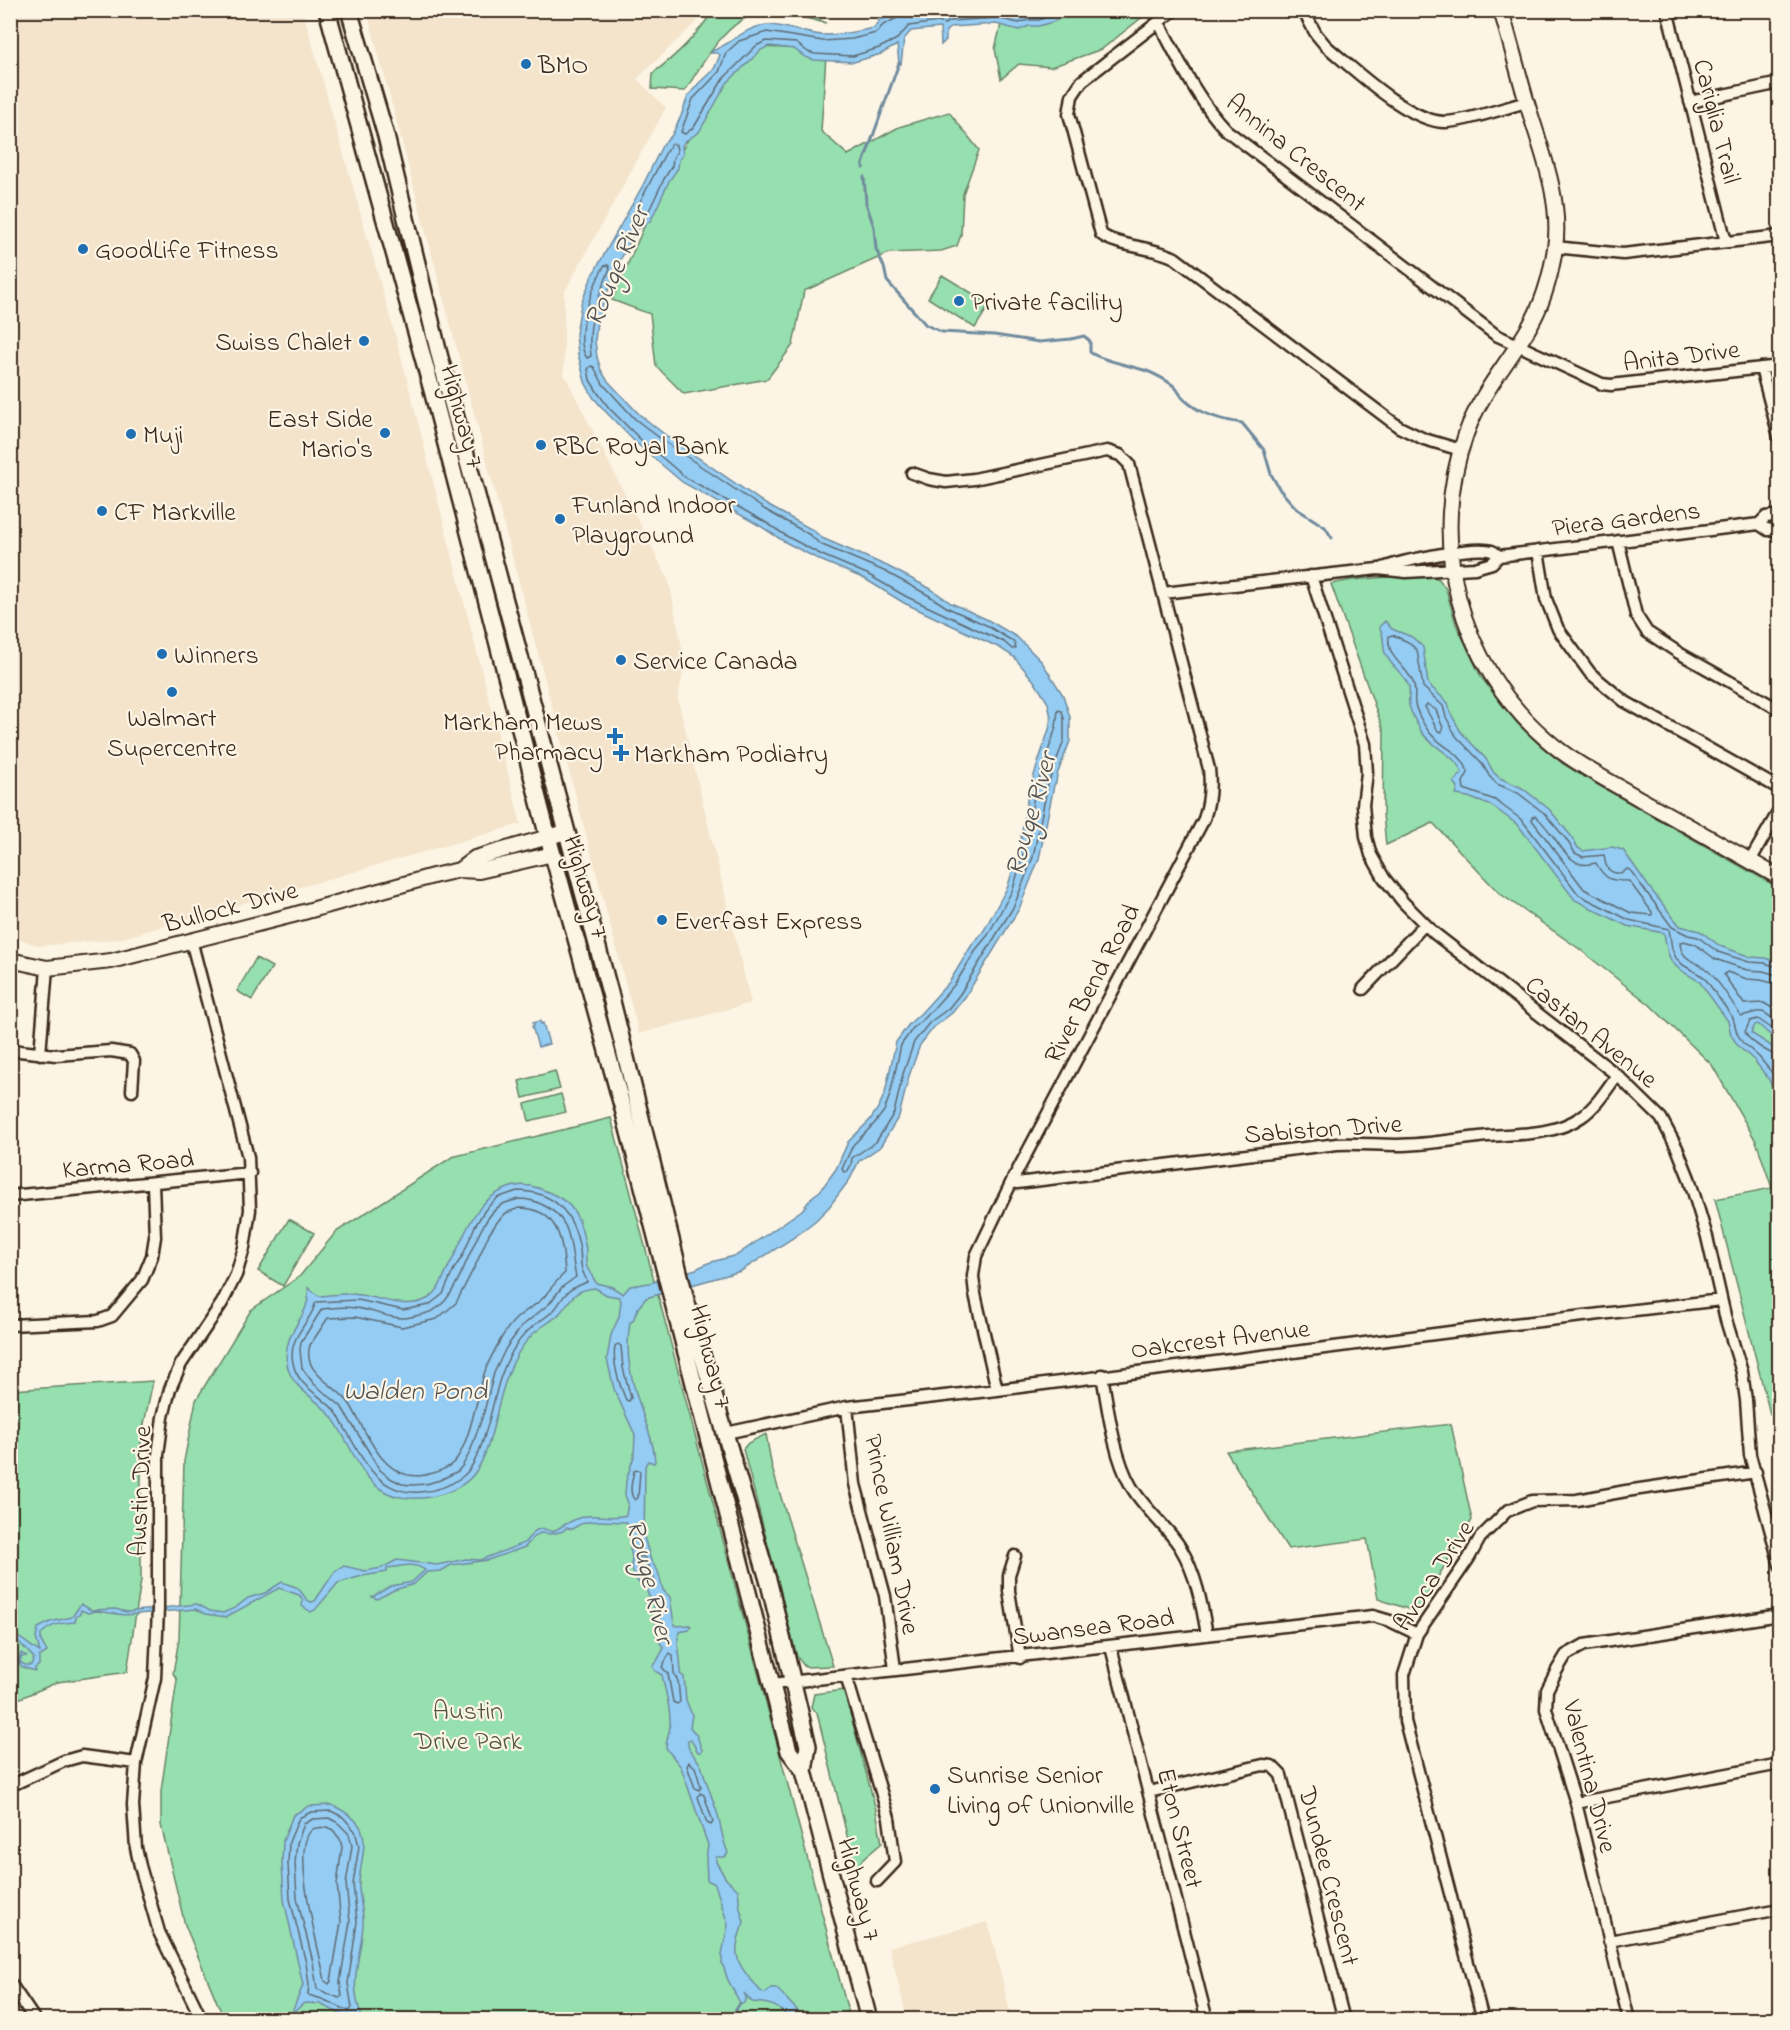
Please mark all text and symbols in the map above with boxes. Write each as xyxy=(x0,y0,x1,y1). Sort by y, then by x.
place label: BMO xyxy=(537,48,588,86)
street label: Cariglia Trail xyxy=(1681,55,1749,188)
marker: BMO xyxy=(519,57,533,71)
street label: Annina Crescent xyxy=(1216,86,1374,223)
water label: Rouge River xyxy=(576,198,663,333)
place label: GoodLife Fitness xyxy=(95,233,279,271)
marker: GoodLife Fitness xyxy=(76,242,90,256)
place label: Private facility xyxy=(971,285,1123,323)
marker: Private facility xyxy=(952,294,966,308)
place label: Swiss Chalet xyxy=(215,325,352,363)
street label: Anita Drive xyxy=(1621,332,1742,384)
marker: Swiss Chalet xyxy=(357,334,371,348)
street label: Highway 7 xyxy=(428,361,492,473)
place label: East Side Mario's xyxy=(267,402,373,470)
place label: Muji xyxy=(143,418,183,456)
marker: East Side Mario's xyxy=(378,426,392,440)
marker: Muji xyxy=(124,427,138,441)
place label: RBC Royal Bank xyxy=(553,429,729,467)
marker: RBC Royal Bank xyxy=(534,438,548,452)
place label: Funland Indoor Playground xyxy=(571,488,737,556)
street label: Piera Gardens xyxy=(1550,493,1703,549)
place label: CF Markville xyxy=(114,495,236,533)
marker: CF Markville xyxy=(95,504,109,518)
marker: Funland Indoor Playground xyxy=(553,512,567,526)
place label: Winners xyxy=(174,638,259,676)
place label: Service Canada xyxy=(633,644,798,682)
marker: Winners xyxy=(155,647,169,661)
marker: Service Canada xyxy=(614,653,628,667)
marker: Walmart Supercentre xyxy=(165,685,179,699)
place label: Walmart Supercentre xyxy=(107,701,237,769)
place label: Markham Mews Pharmacy xyxy=(443,705,603,773)
marker: Markham Mews Pharmacy xyxy=(608,729,622,743)
place label: Markham Podiatry xyxy=(634,737,828,775)
marker: Markham Podiatry xyxy=(612,744,630,762)
water label: Rouge River xyxy=(996,745,1071,881)
street label: Highway 7 xyxy=(551,831,617,943)
street label: Bullock Drive xyxy=(158,873,303,945)
street label: River Bend Road xyxy=(1036,898,1152,1071)
place label: Everfast Express xyxy=(674,904,863,942)
marker: Everfast Express xyxy=(655,913,669,927)
street label: Castan Avenue xyxy=(1515,968,1665,1099)
street label: Sabiston Drive xyxy=(1243,1106,1404,1155)
street label: Karma Road xyxy=(61,1141,196,1191)
street label: Highway 7 xyxy=(678,1301,740,1413)
street label: Oakcrest Avenue xyxy=(1129,1311,1312,1371)
water label: Walden Pond xyxy=(343,1373,489,1412)
street label: Austin Drive xyxy=(121,1425,163,1557)
street label: Prince William Drive xyxy=(852,1431,928,1638)
street label: Avoca Drive xyxy=(1385,1513,1486,1640)
water label: Rouge River xyxy=(613,1515,684,1652)
street label: Swansea Road xyxy=(1010,1600,1177,1658)
park label: Austin Drive Park xyxy=(413,1694,522,1762)
street label: Valentina Drive xyxy=(1551,1695,1625,1857)
place label: Sunrise Senior Living of Unionville xyxy=(947,1758,1135,1826)
street label: Eton Street xyxy=(1145,1765,1211,1893)
marker: Sunrise Senior Living of Unionville xyxy=(928,1782,942,1796)
street label: Dundee Crescent xyxy=(1286,1782,1368,1970)
street label: Highway 7 xyxy=(825,1834,889,1946)

